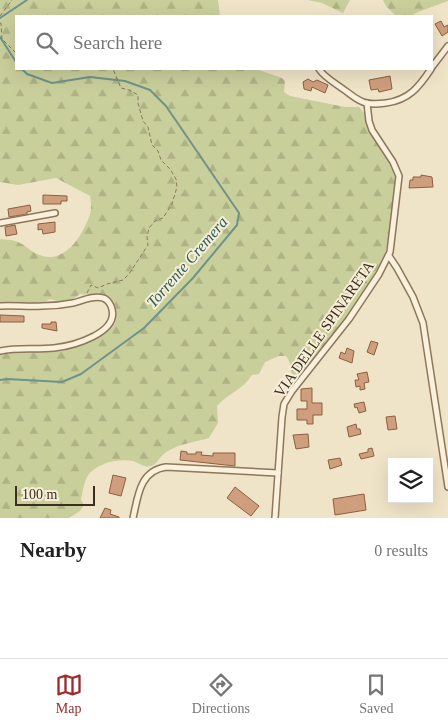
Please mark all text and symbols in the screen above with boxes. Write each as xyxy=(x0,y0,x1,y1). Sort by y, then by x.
search box xyxy=(15,15,433,70)
icon: search xyxy=(33,29,61,57)
text: Search here xyxy=(73,32,162,53)
water label: Torrente Cremera xyxy=(143,213,231,311)
street label: VIA DELLE SPINARETA xyxy=(271,258,377,400)
map controls xyxy=(388,458,433,503)
button: layers xyxy=(388,458,433,503)
scale bar xyxy=(15,483,95,506)
text: 100 m xyxy=(22,487,57,502)
text: Nearby xyxy=(20,538,87,562)
text: 0 results xyxy=(374,542,428,559)
tab: Map xyxy=(55,671,83,717)
tab: Directions xyxy=(192,671,250,717)
tab: Saved xyxy=(359,671,393,717)

